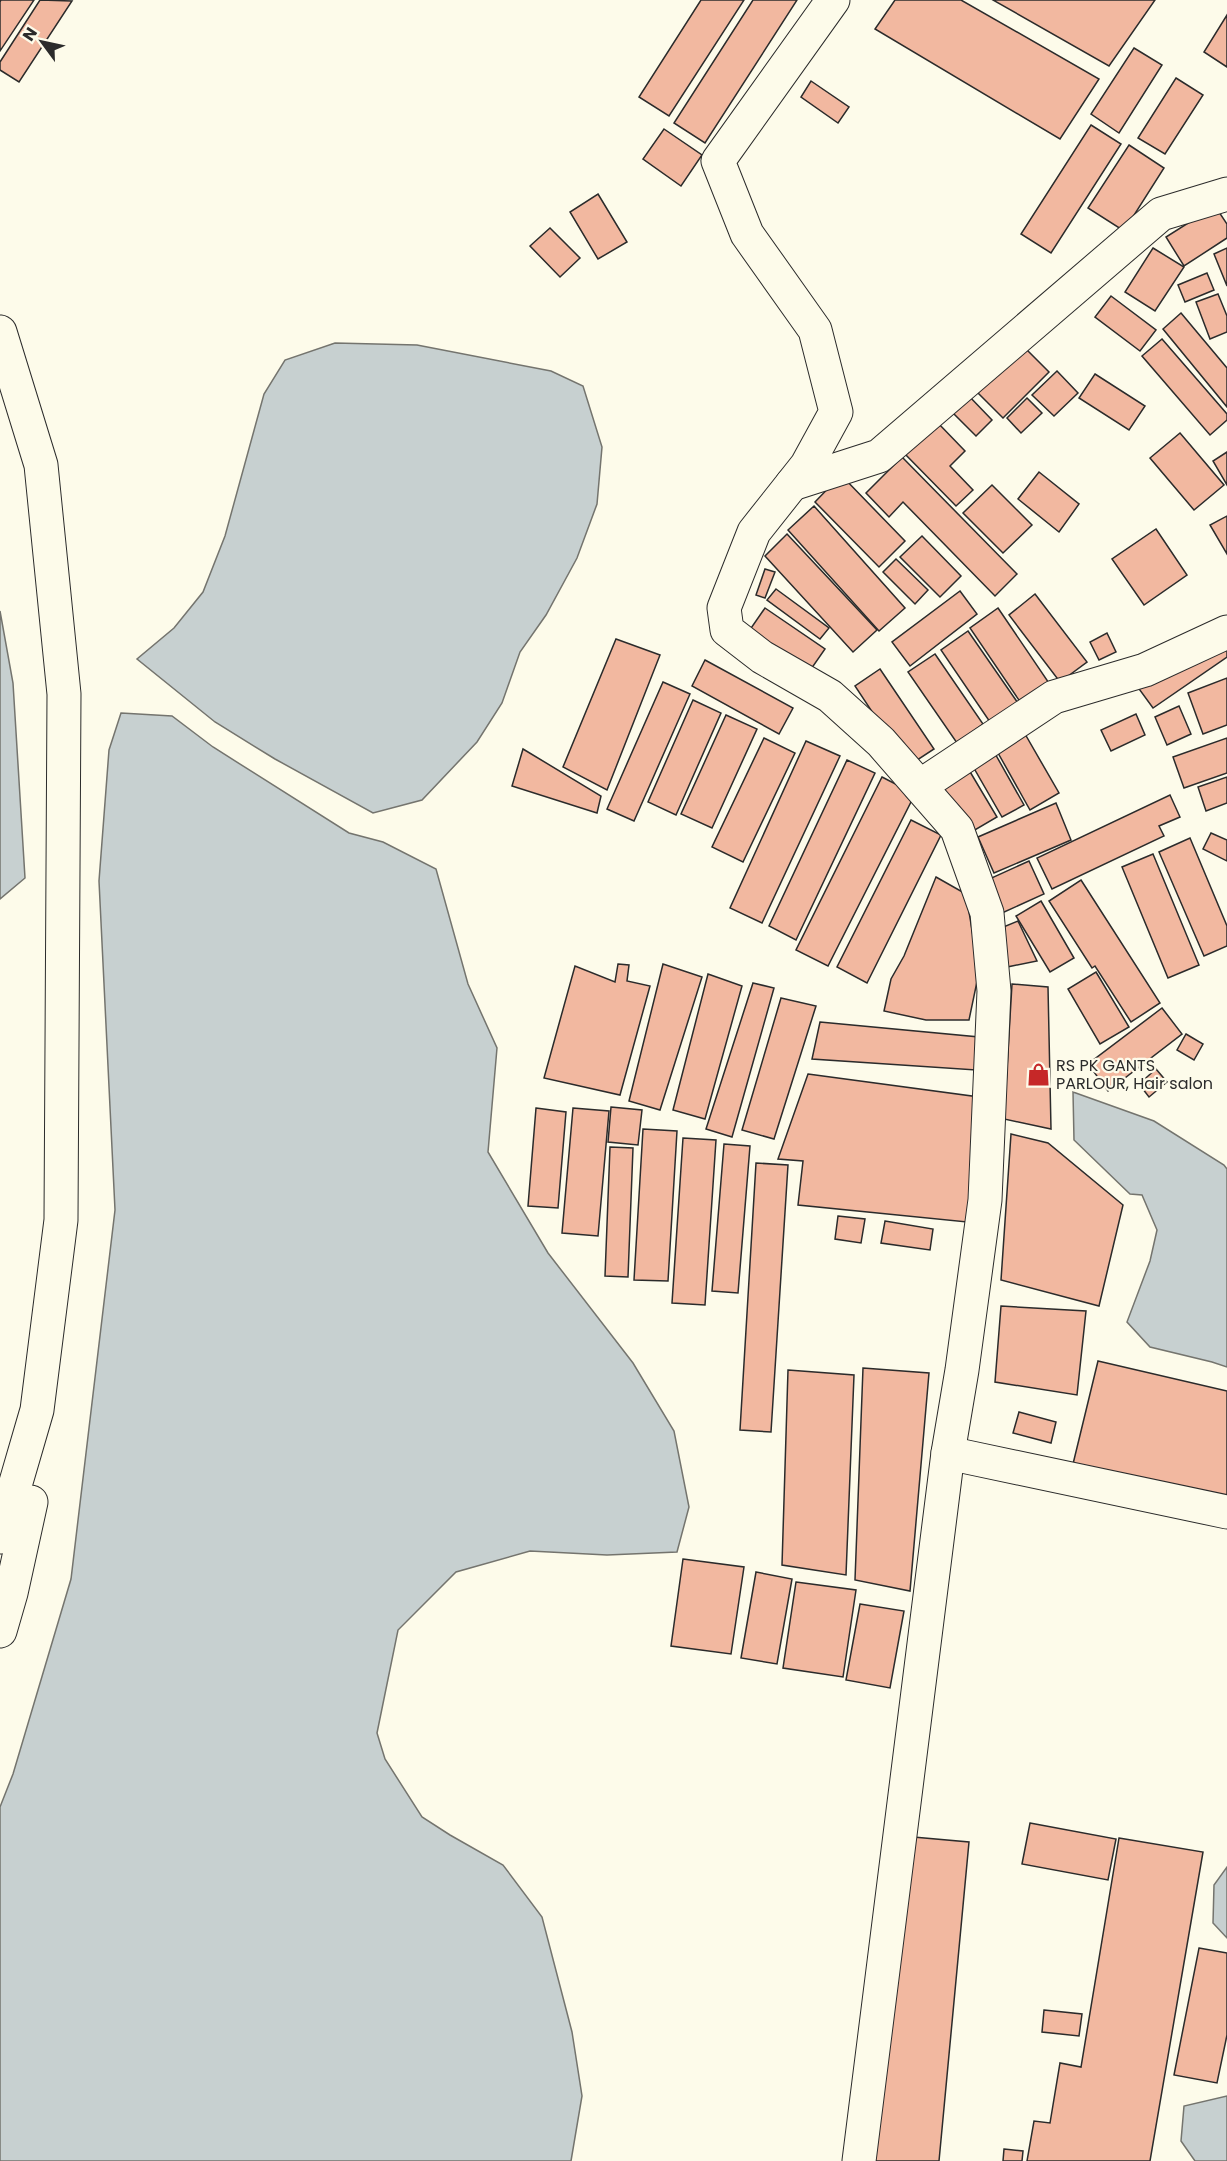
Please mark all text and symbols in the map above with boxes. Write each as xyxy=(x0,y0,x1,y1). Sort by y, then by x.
north arrow xyxy=(12,12,72,72)
text: N xyxy=(17,23,43,45)
place label: RS PK GANTS PARLOUR, Hair salon xyxy=(1056,1054,1213,1095)
shop icon: RS PK GANTS PARLOUR, Hair salon xyxy=(1025,1061,1051,1087)

